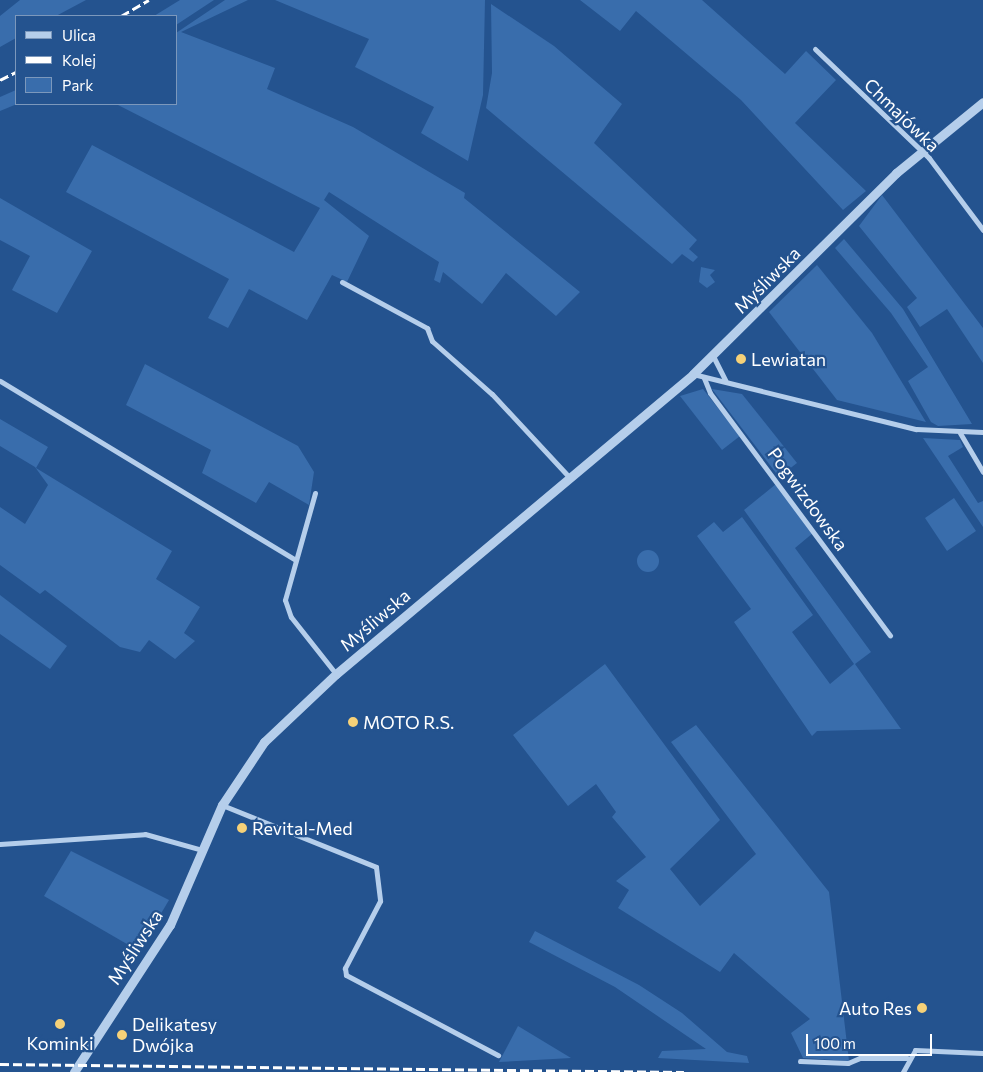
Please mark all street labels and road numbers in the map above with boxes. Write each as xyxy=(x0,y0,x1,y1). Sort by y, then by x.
street label: Chmajówka xyxy=(860,74,944,156)
street label: Myśliwska xyxy=(729,242,805,318)
street label: Pogwizdowska xyxy=(763,443,853,555)
street label: Myśliwska xyxy=(336,584,414,656)
street label: Myśliwska xyxy=(103,905,167,989)

